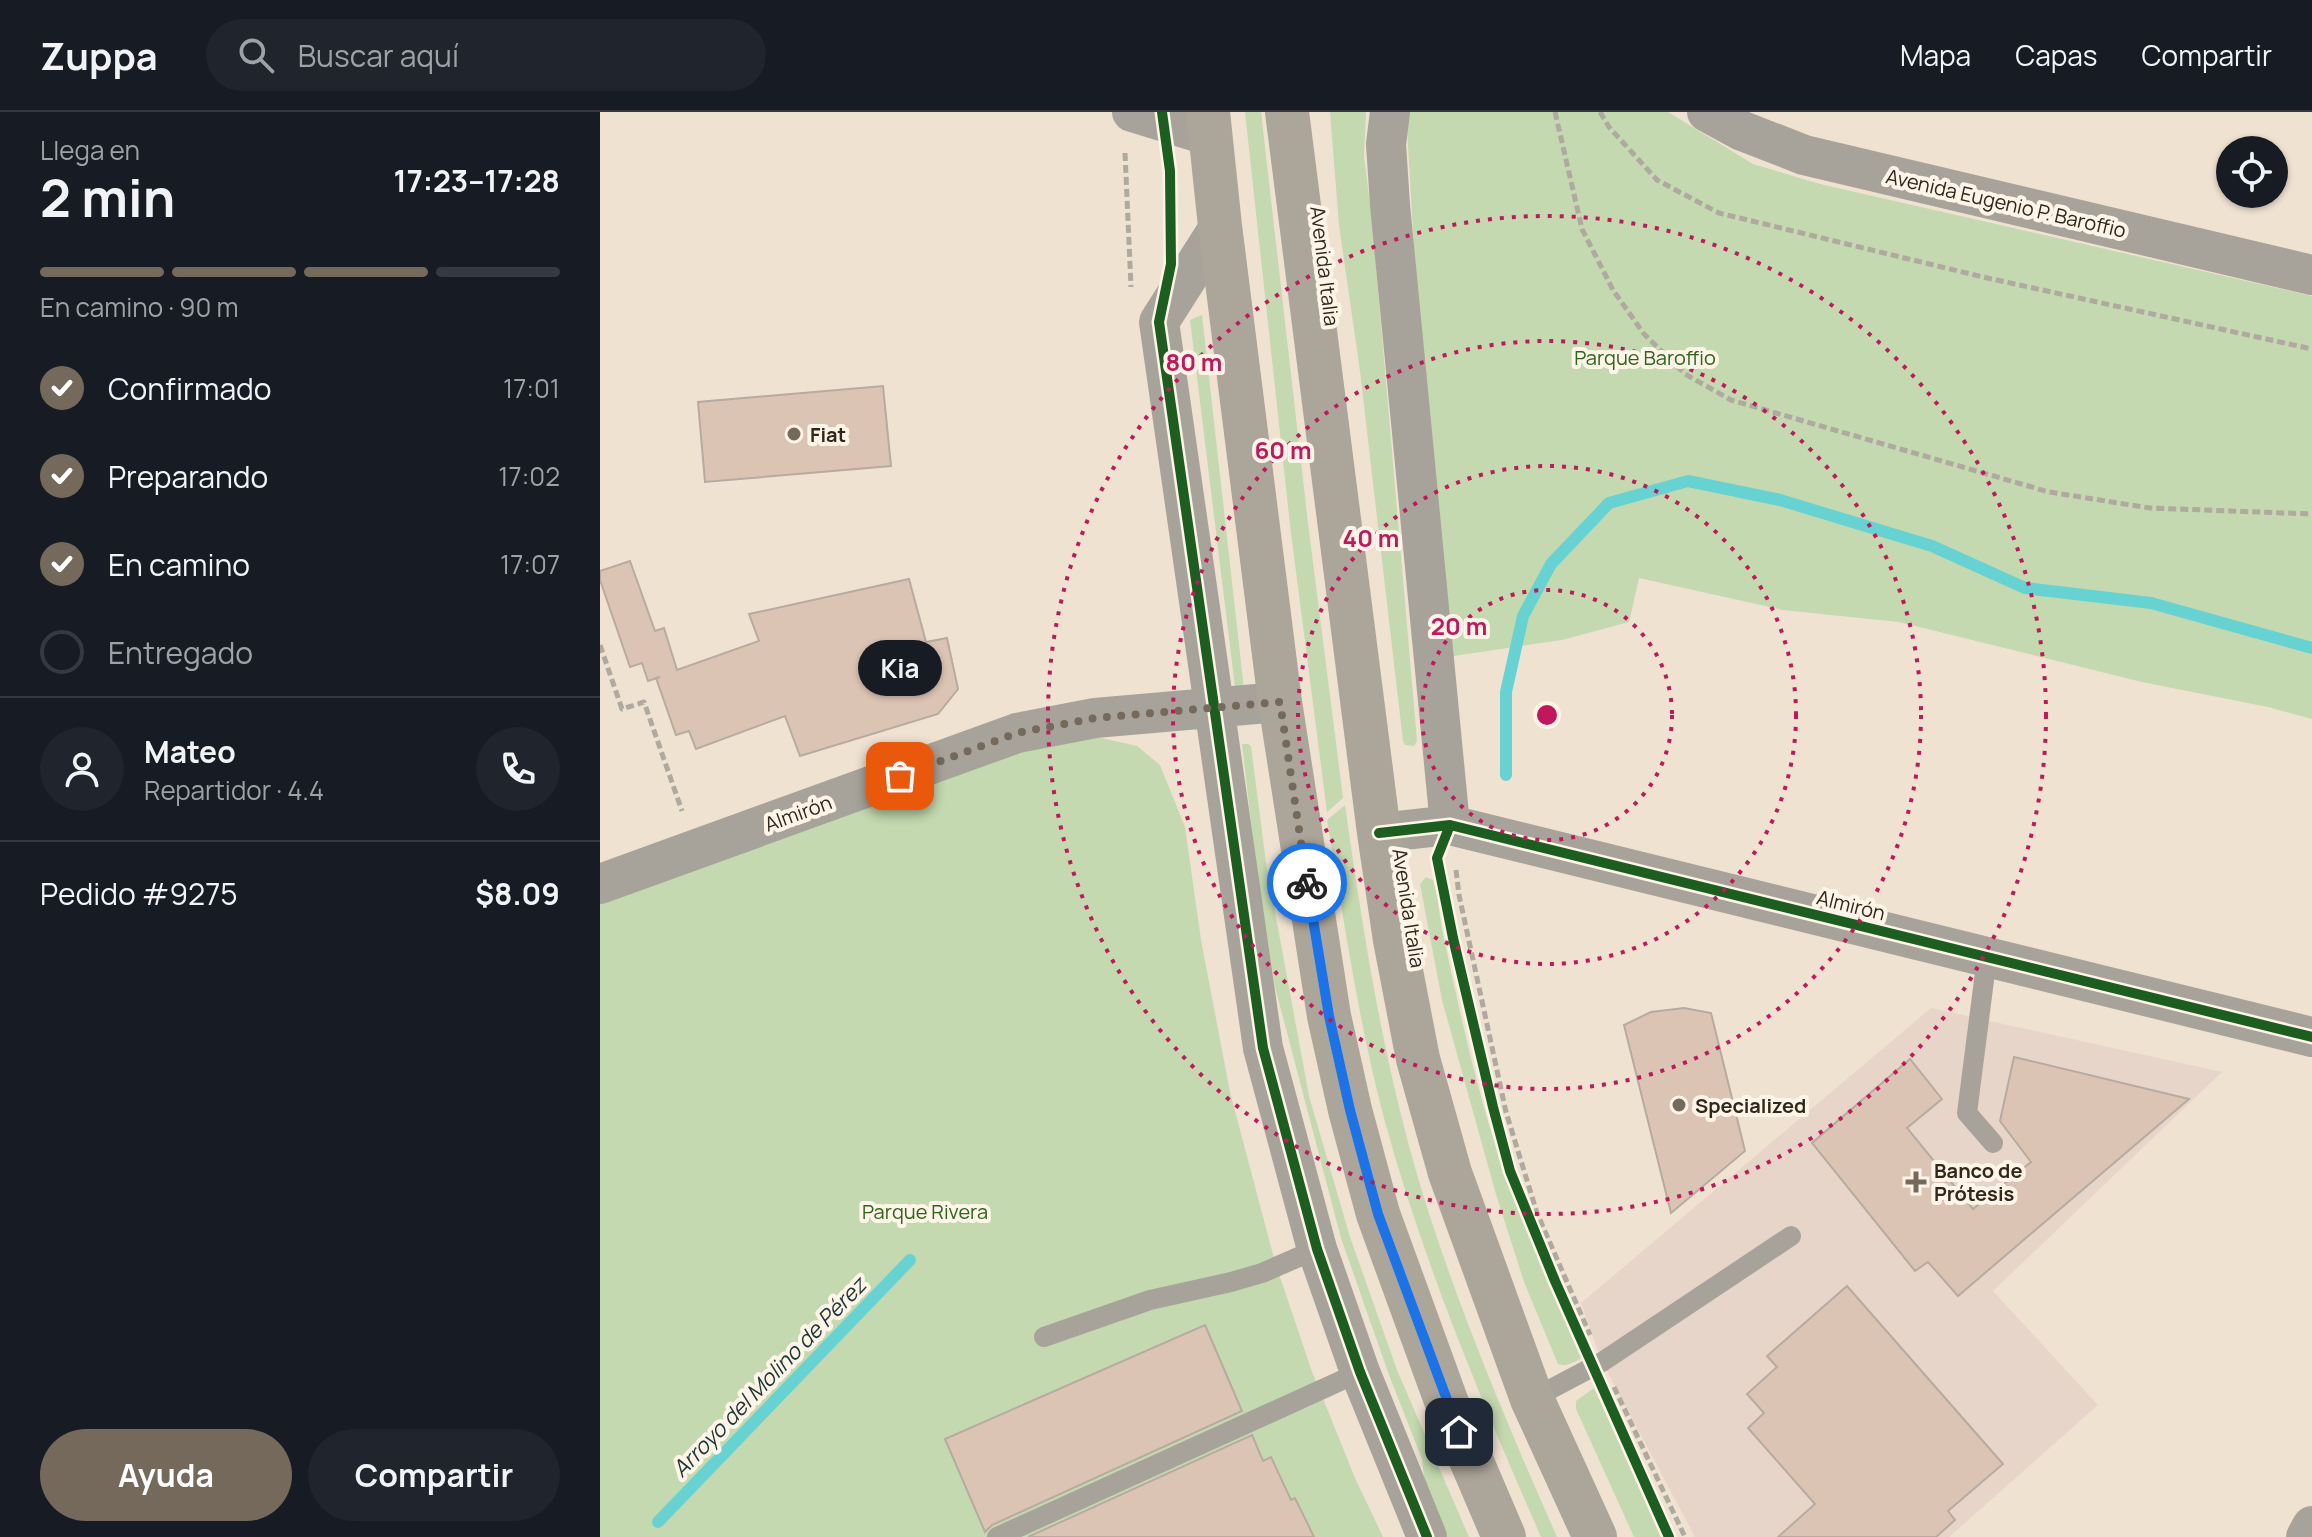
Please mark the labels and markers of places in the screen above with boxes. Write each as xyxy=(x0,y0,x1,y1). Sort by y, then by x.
place label: Fiat xyxy=(810,421,846,448)
marker: Fiat xyxy=(785,425,803,443)
callout: Kia xyxy=(858,640,942,696)
centre of rings xyxy=(1533,701,1561,729)
pin xyxy=(866,742,934,810)
place label: Specialized xyxy=(1695,1092,1806,1119)
marker: Specialized xyxy=(1670,1096,1688,1114)
place label: Banco de Prótesis xyxy=(1934,1157,2022,1207)
marker: Banco de Prótesis xyxy=(1905,1171,1927,1193)
pin xyxy=(1425,1398,1493,1466)

